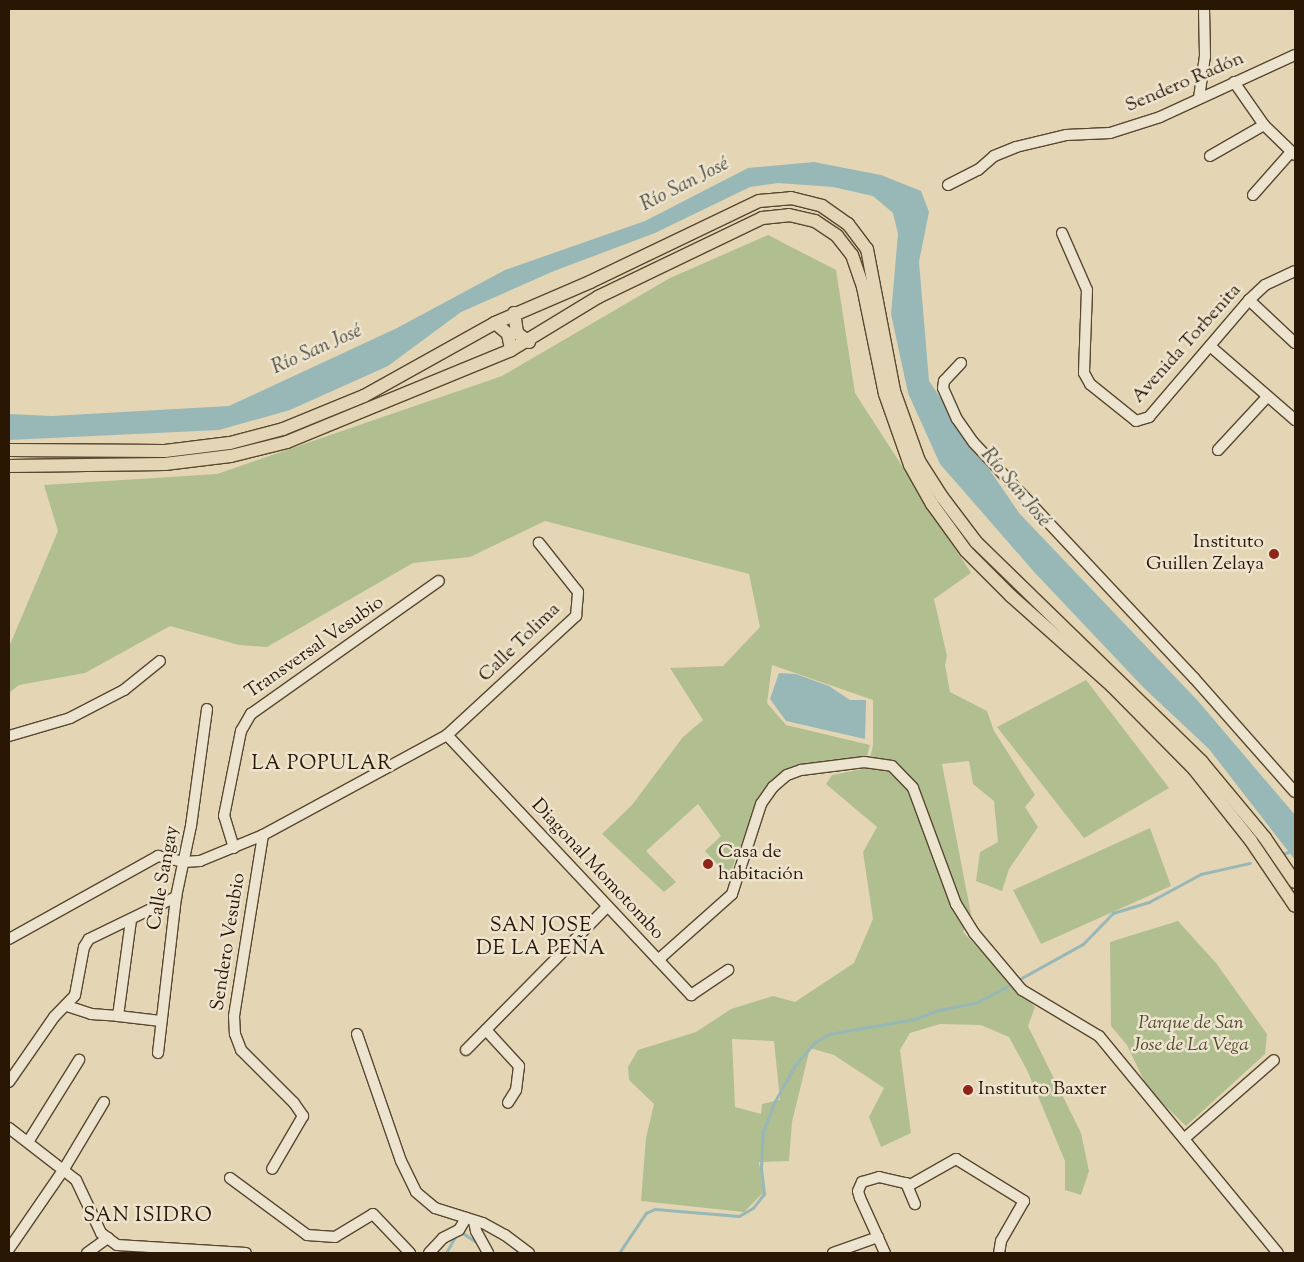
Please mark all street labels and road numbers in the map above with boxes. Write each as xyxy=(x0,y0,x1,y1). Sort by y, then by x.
street label: Sendero Radón xyxy=(1122,48,1248,118)
street label: Avenida Torbenita xyxy=(1127,280,1247,408)
street label: Transversal Vesubio xyxy=(241,592,389,704)
street label: Calle Tolima xyxy=(475,599,565,687)
street label: Diagonal Momotombo xyxy=(526,795,668,945)
street label: Calle Sangay xyxy=(144,824,184,932)
street label: Sendero Vesubio xyxy=(207,872,251,1012)

